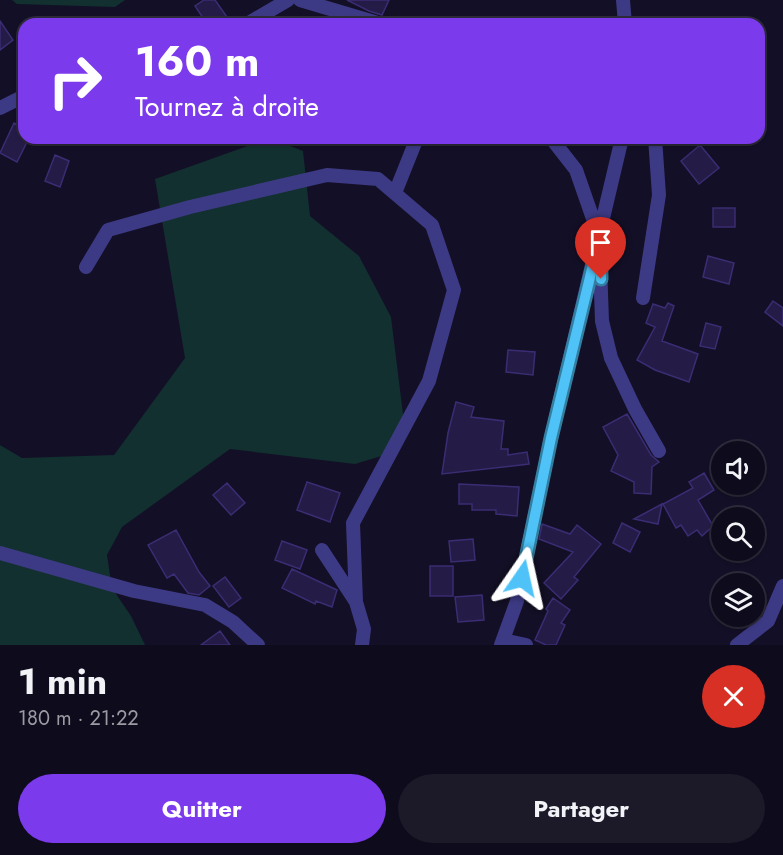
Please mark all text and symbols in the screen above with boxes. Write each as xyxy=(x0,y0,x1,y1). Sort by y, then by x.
text: 160 m xyxy=(135,31,259,92)
icon: right xyxy=(36,42,114,120)
text: Tournez à droite xyxy=(135,87,319,126)
pin xyxy=(575,217,626,279)
icon: arrive xyxy=(584,226,617,259)
map controls xyxy=(711,441,765,627)
button: sound xyxy=(711,441,765,495)
button: search xyxy=(711,507,765,561)
position arrow xyxy=(490,546,554,610)
button: layers xyxy=(711,573,765,627)
text: 1 min xyxy=(18,655,107,707)
button: close xyxy=(702,665,765,728)
text: 180 m · 21:22 xyxy=(18,704,139,733)
button: Quitter xyxy=(18,774,386,843)
button: Partager xyxy=(398,774,765,843)

